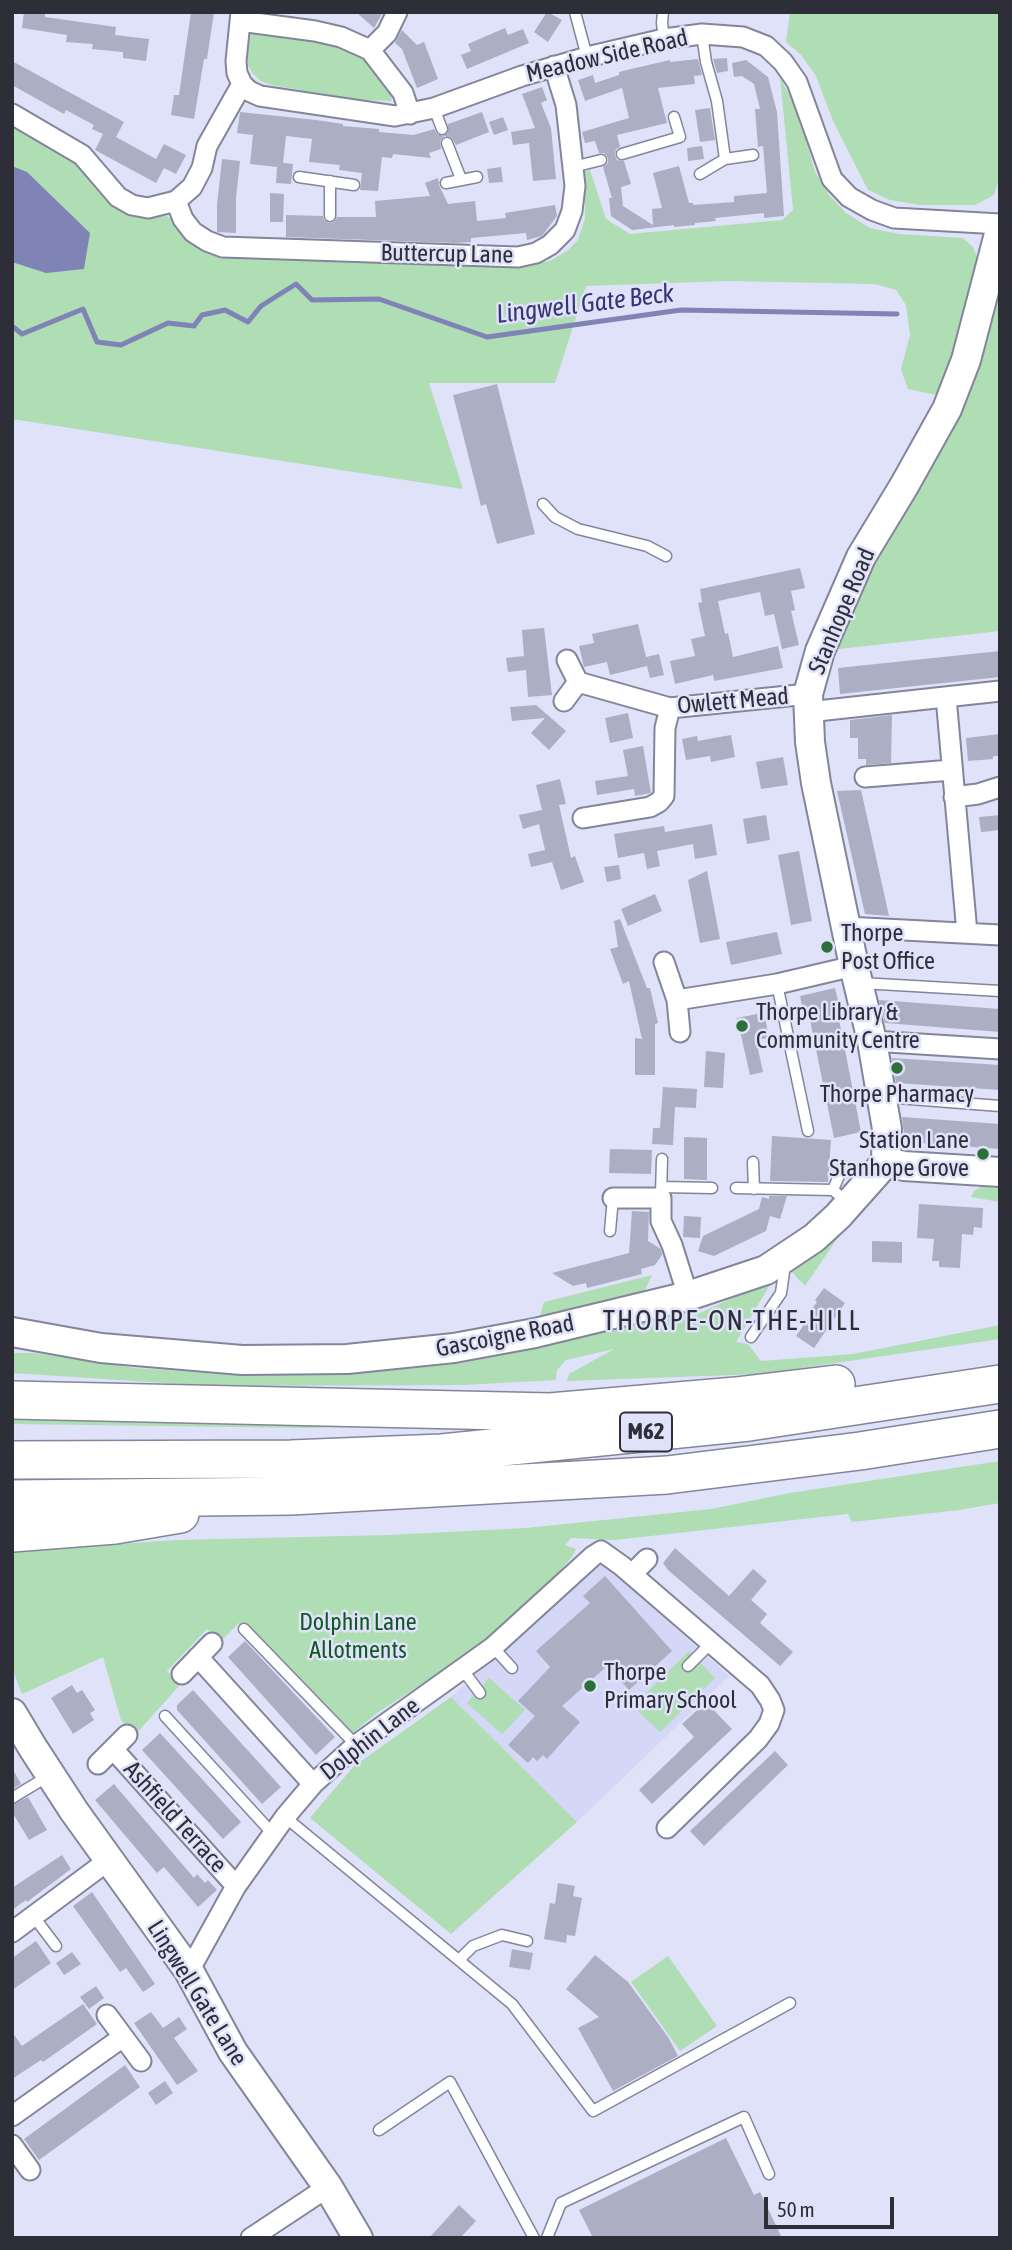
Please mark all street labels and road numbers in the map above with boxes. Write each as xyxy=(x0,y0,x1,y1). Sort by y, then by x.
street label: Meadow Side Road xyxy=(523,23,691,89)
street label: Buttercup Lane xyxy=(380,238,514,270)
street label: Stanhope Road xyxy=(803,544,881,678)
street label: Owlett Mead xyxy=(676,682,790,720)
street label: Gascoigne Road xyxy=(434,1309,576,1363)
road number: M62 xyxy=(620,1413,672,1452)
street label: Dolphin Lane xyxy=(315,1691,425,1787)
street label: Ashfield Terrace xyxy=(117,1755,233,1879)
street label: Lingwell Gate Lane xyxy=(141,1915,253,2071)

